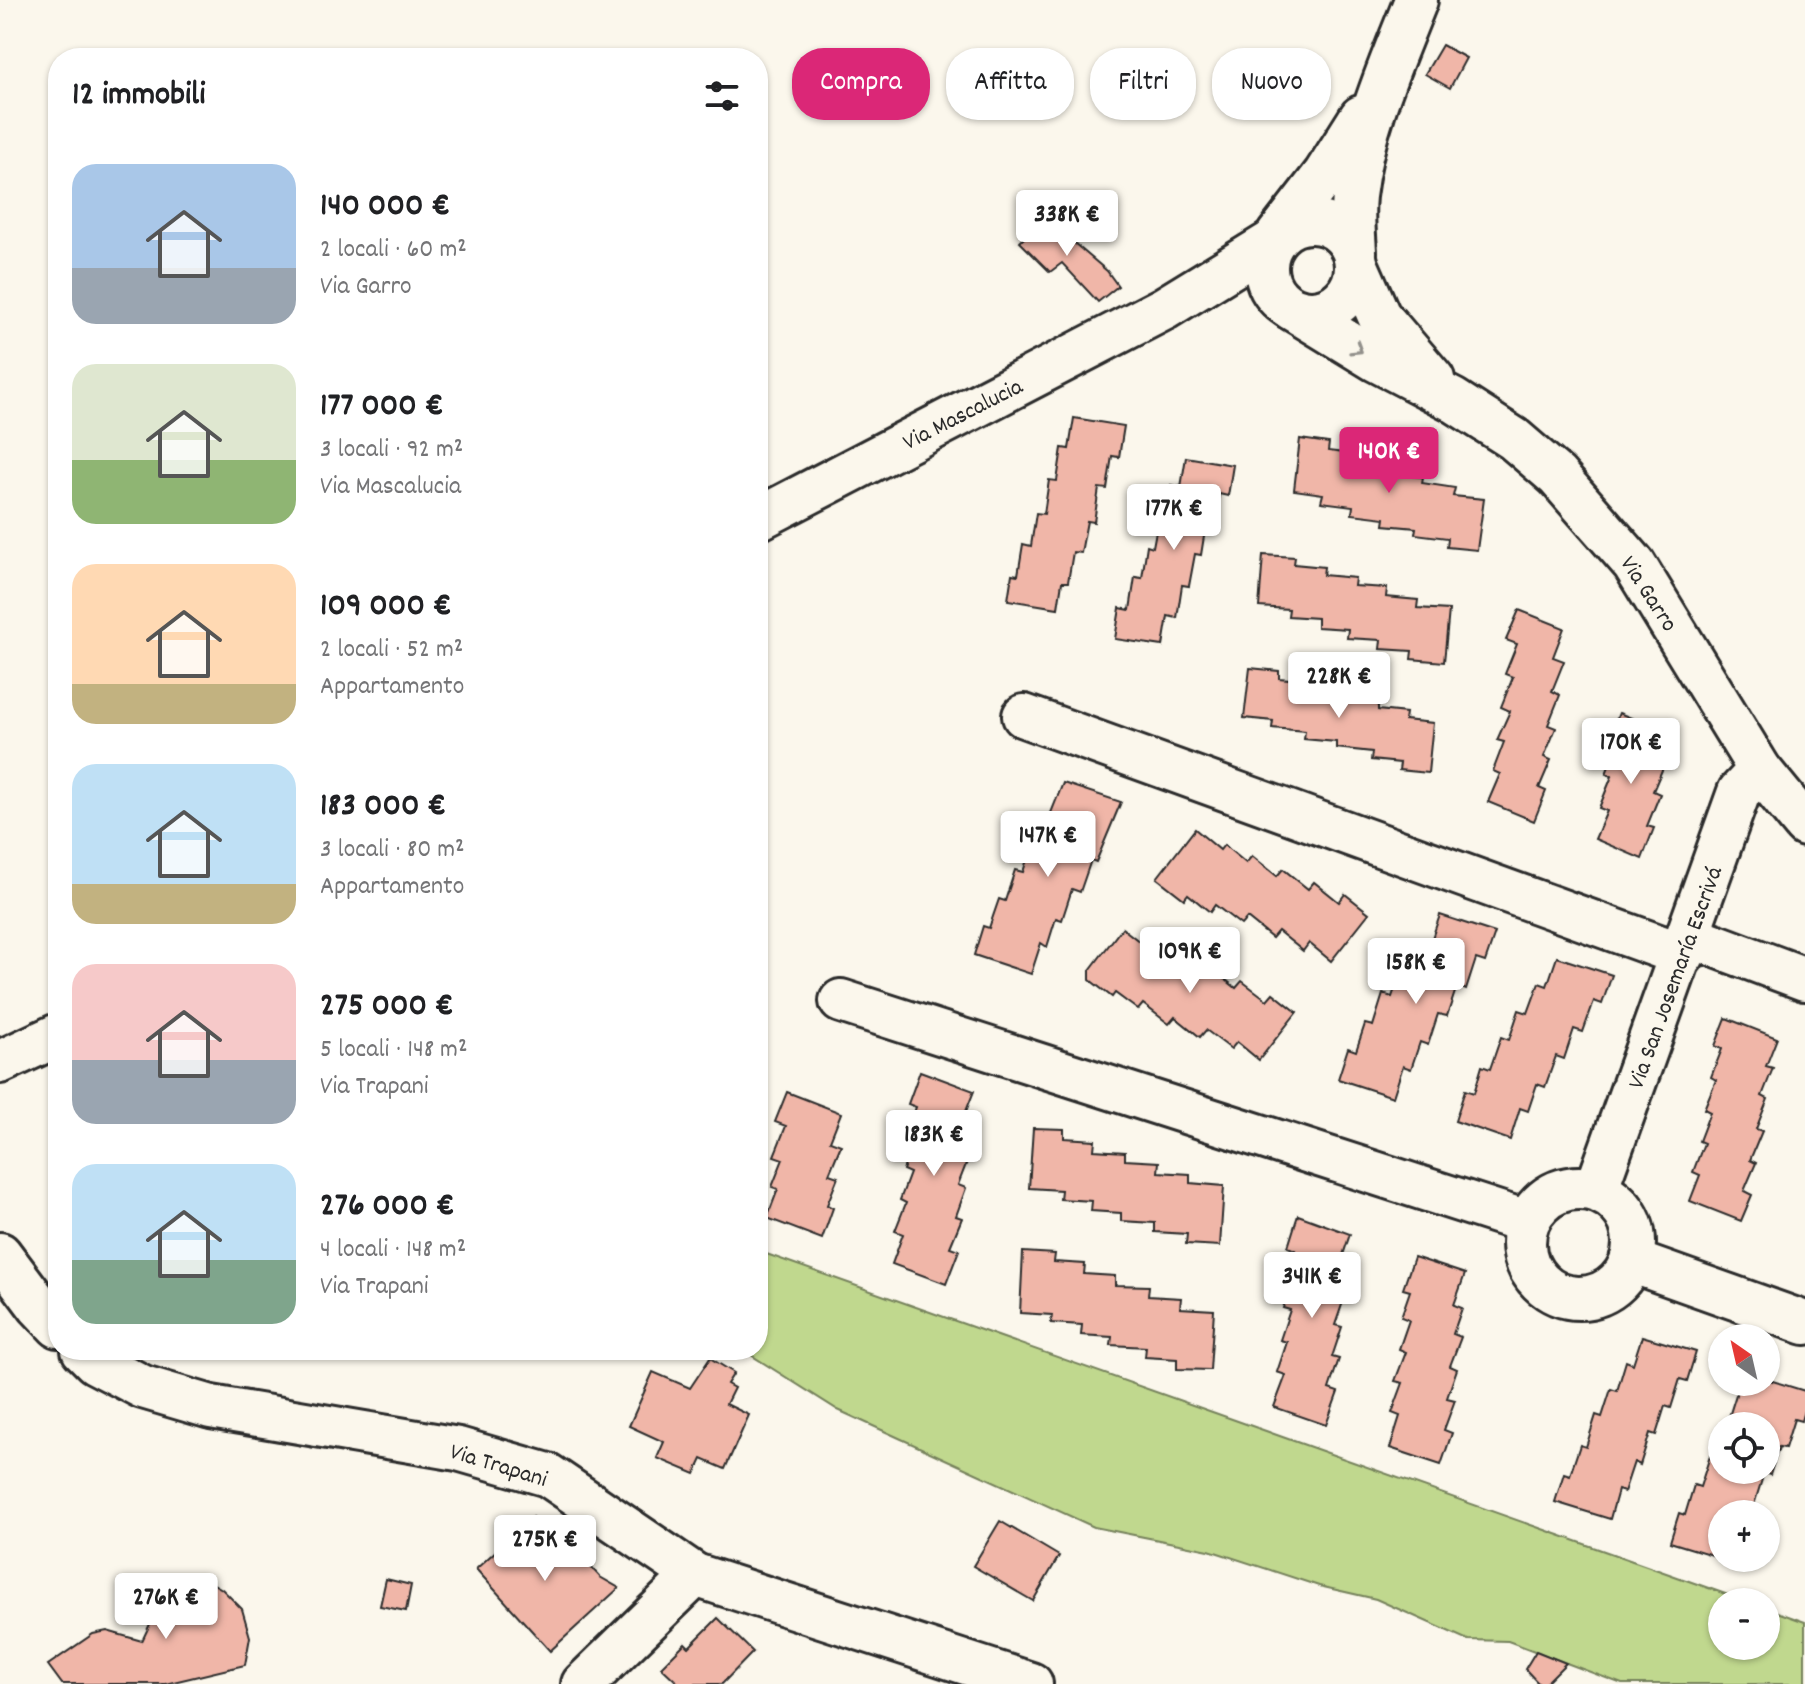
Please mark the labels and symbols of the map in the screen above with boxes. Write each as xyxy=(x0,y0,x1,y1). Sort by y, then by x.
pin: 338K € xyxy=(1002,190,1132,258)
one-way arrow xyxy=(1348,339,1363,354)
street label: Via Mascalucia xyxy=(898,371,1030,460)
pin: 140K € xyxy=(1324,427,1454,495)
pin: 177K € xyxy=(1109,484,1239,552)
street label: Via Garro xyxy=(1610,550,1685,639)
pin: 228K € xyxy=(1274,652,1404,720)
pin: 170K € xyxy=(1566,718,1696,786)
pin: 147K € xyxy=(983,811,1113,879)
street label: Via San Josemaría Escrivá xyxy=(1621,862,1733,1094)
pin: 109K € xyxy=(1125,927,1255,995)
pin: 158K € xyxy=(1351,938,1481,1006)
pin: 183K € xyxy=(869,1110,999,1178)
pin: 341K € xyxy=(1247,1252,1377,1320)
north arrow xyxy=(1708,1324,1780,1396)
street label: Via Trapani xyxy=(445,1436,551,1498)
pin: 275K € xyxy=(480,1515,610,1583)
pin: 276K € xyxy=(101,1573,231,1641)

